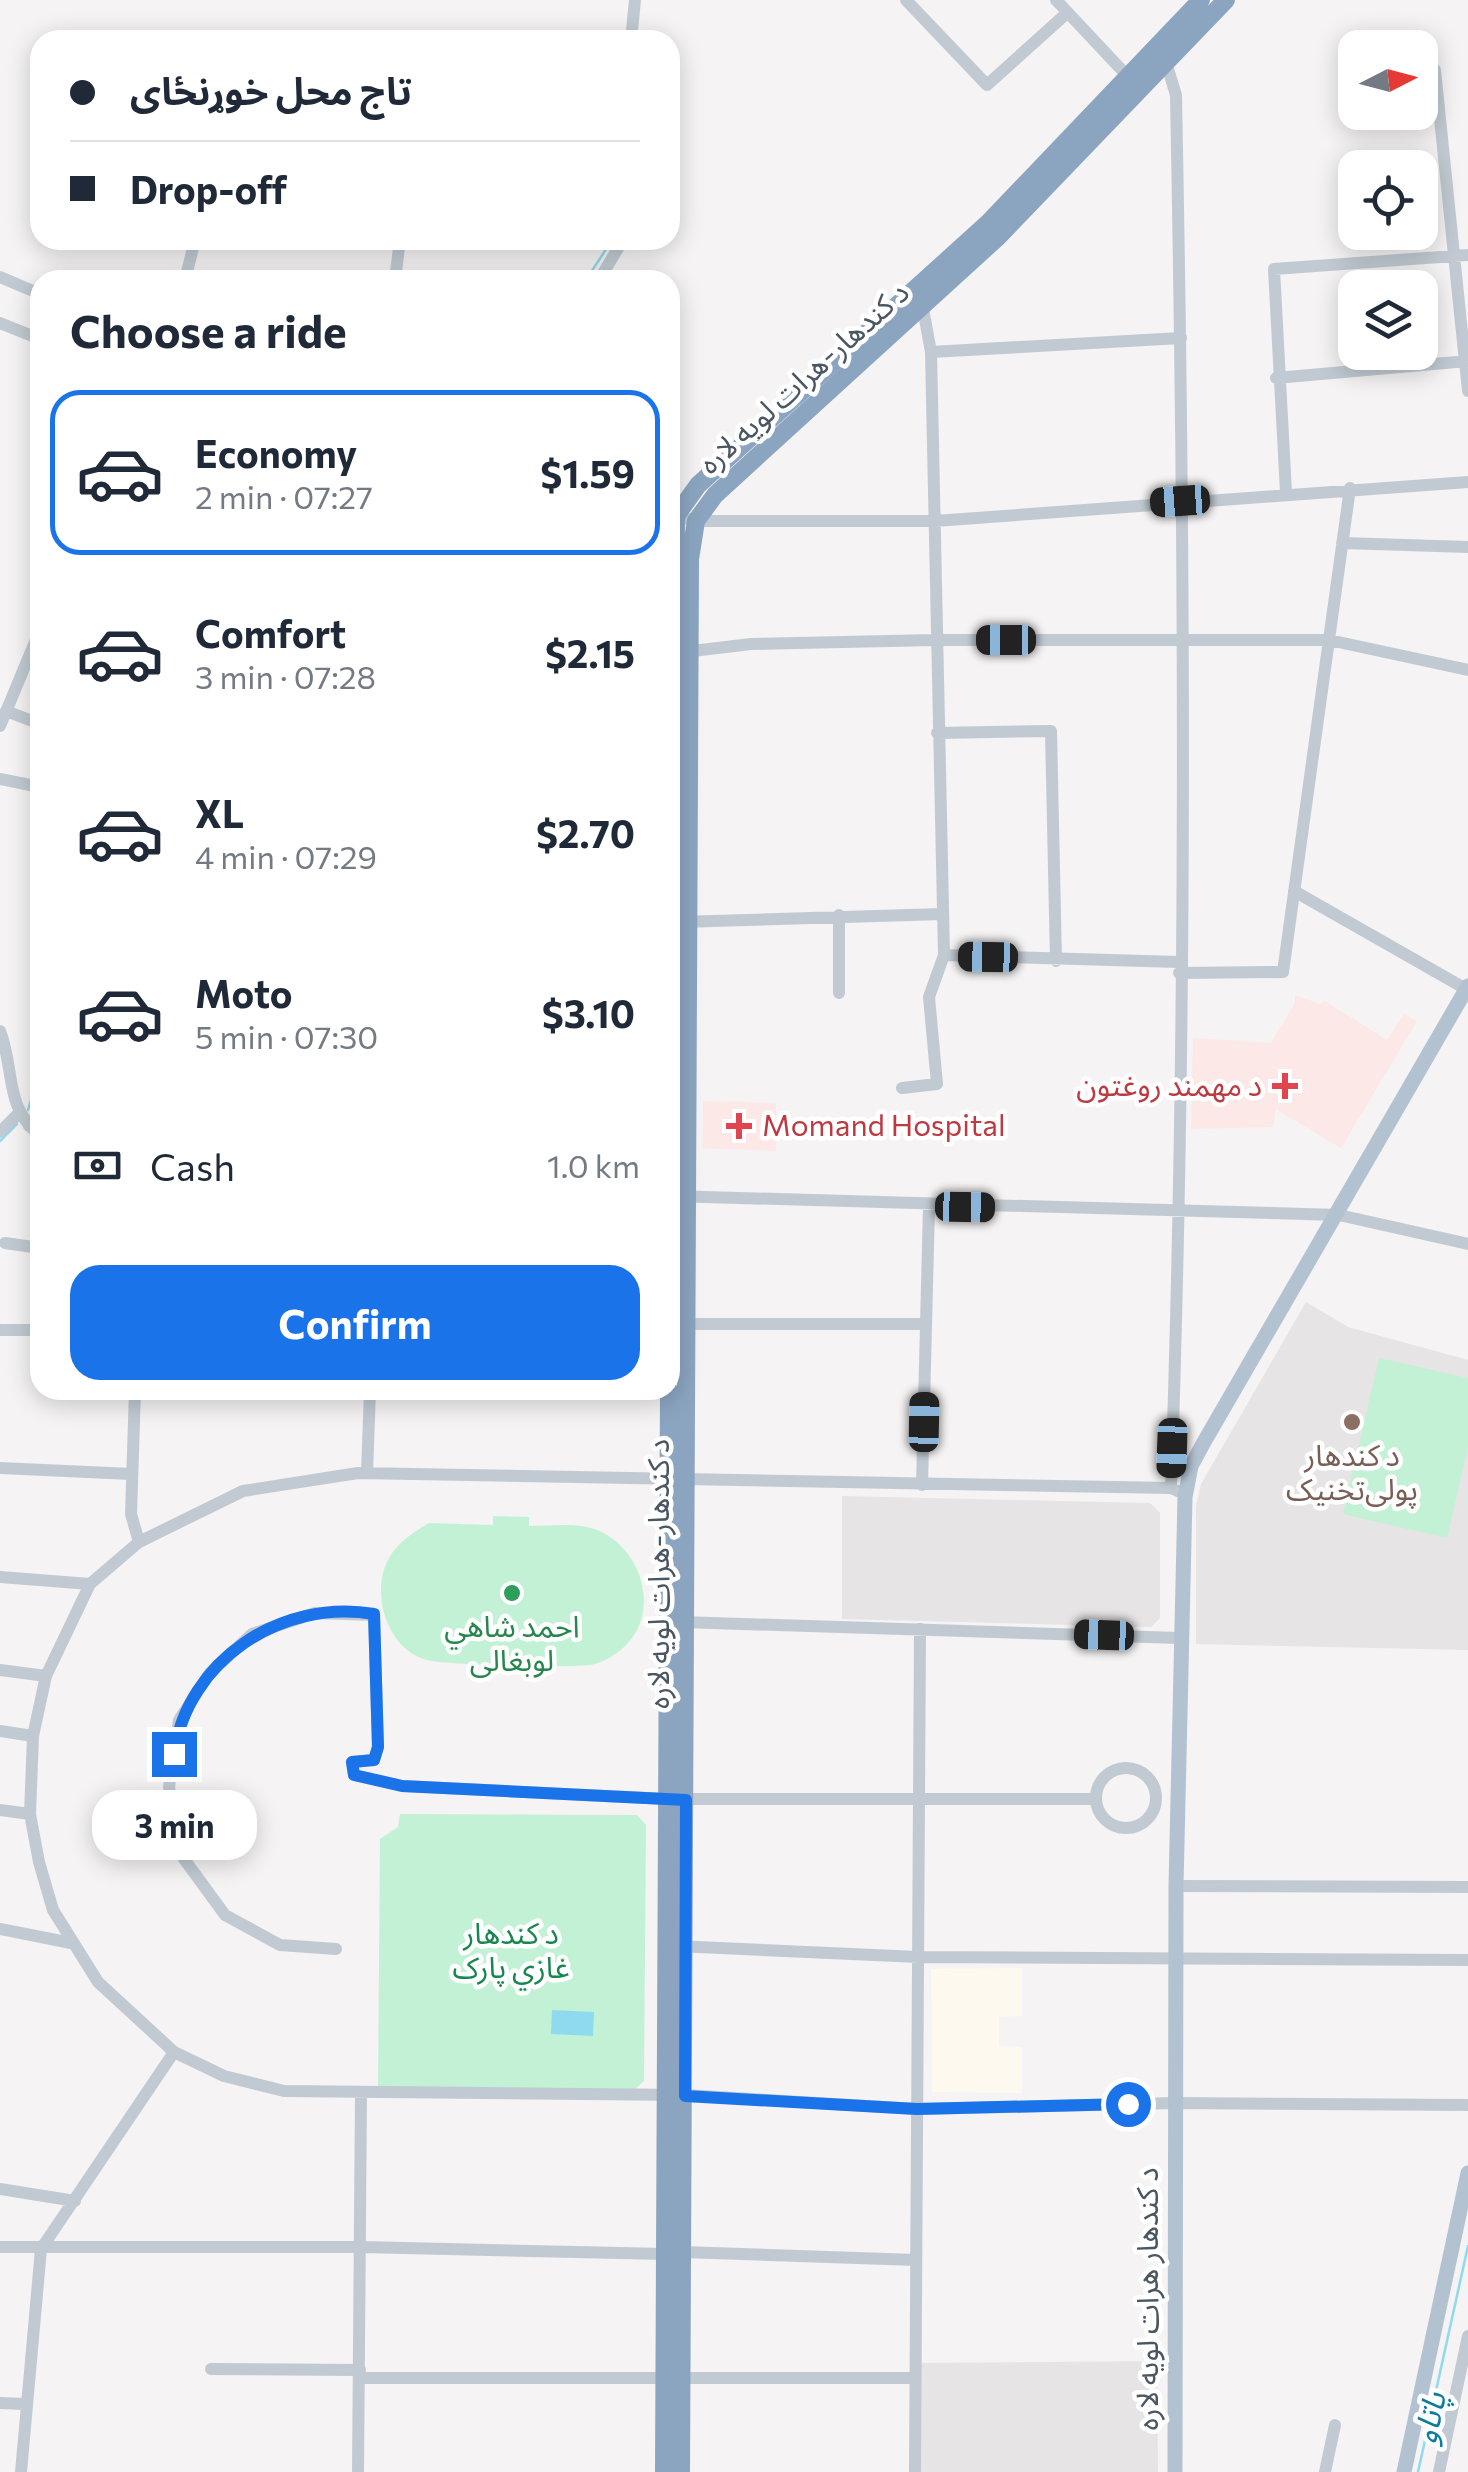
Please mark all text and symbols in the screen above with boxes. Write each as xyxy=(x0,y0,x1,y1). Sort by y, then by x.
north arrow xyxy=(1338,30,1438,130)
map controls xyxy=(1338,30,1438,370)
text: تاج محل خوړنځای xyxy=(130,66,412,113)
button: locate xyxy=(1338,150,1438,250)
text: Drop-off xyxy=(130,165,287,212)
button: layers xyxy=(1338,270,1438,370)
street label: د کندهار-هرات لويه لاره xyxy=(690,272,916,481)
text: Choose a ride xyxy=(70,302,347,357)
icon: car xyxy=(75,428,165,518)
text: Economy xyxy=(195,429,357,476)
text: $1.59 xyxy=(540,449,635,496)
text: 2 min · 07:27 xyxy=(195,476,373,516)
car xyxy=(1149,484,1211,518)
icon: car xyxy=(75,608,165,698)
text: Comfort xyxy=(195,609,346,656)
car xyxy=(976,625,1036,655)
text: $2.15 xyxy=(545,629,635,676)
text: 3 min · 07:28 xyxy=(195,656,376,696)
icon: car xyxy=(75,788,165,878)
text: XL xyxy=(195,789,244,836)
text: $2.70 xyxy=(536,809,635,856)
text: 4 min · 07:29 xyxy=(195,836,377,876)
car xyxy=(958,941,1018,973)
icon: car xyxy=(75,968,165,1058)
text: Moto xyxy=(195,969,293,1016)
text: $3.10 xyxy=(542,989,635,1036)
text: 5 min · 07:30 xyxy=(195,1016,378,1056)
place label: د مهمند روغتون xyxy=(1076,1065,1262,1103)
marker: د مهمند روغتون xyxy=(1272,1073,1298,1099)
place label: Momand Hospital xyxy=(762,1105,1006,1142)
marker: Momand Hospital xyxy=(726,1113,752,1139)
icon: cash xyxy=(70,1138,125,1193)
text: Cash xyxy=(150,1142,235,1189)
text: 1.0 km xyxy=(547,1145,640,1185)
car xyxy=(935,1191,995,1223)
button: Confirm xyxy=(70,1265,640,1380)
car xyxy=(908,1392,940,1452)
marker: د کندهار پولی‌تخنیک xyxy=(1341,1411,1363,1433)
car xyxy=(1156,1417,1188,1479)
place label: د کندهار پولی‌تخنیک xyxy=(1286,1435,1418,1509)
street label: د کندهار-هرات لويه لاره xyxy=(638,1439,676,1709)
marker: احمد شاهي لوبغالی xyxy=(501,1582,523,1604)
place label: احمد شاهي لوبغالی xyxy=(444,1606,580,1678)
car xyxy=(1073,1619,1135,1651)
route end xyxy=(152,1732,197,1777)
callout: 3 min xyxy=(91,1789,256,1859)
text: 3 min xyxy=(134,1805,215,1845)
park label: د کندهار غازي پارک xyxy=(452,1913,570,1991)
route start xyxy=(1106,2082,1151,2127)
street label: د کندهار هرات لویه لاره xyxy=(1127,2167,1165,2431)
water label: پاتاو xyxy=(1403,2388,1456,2448)

